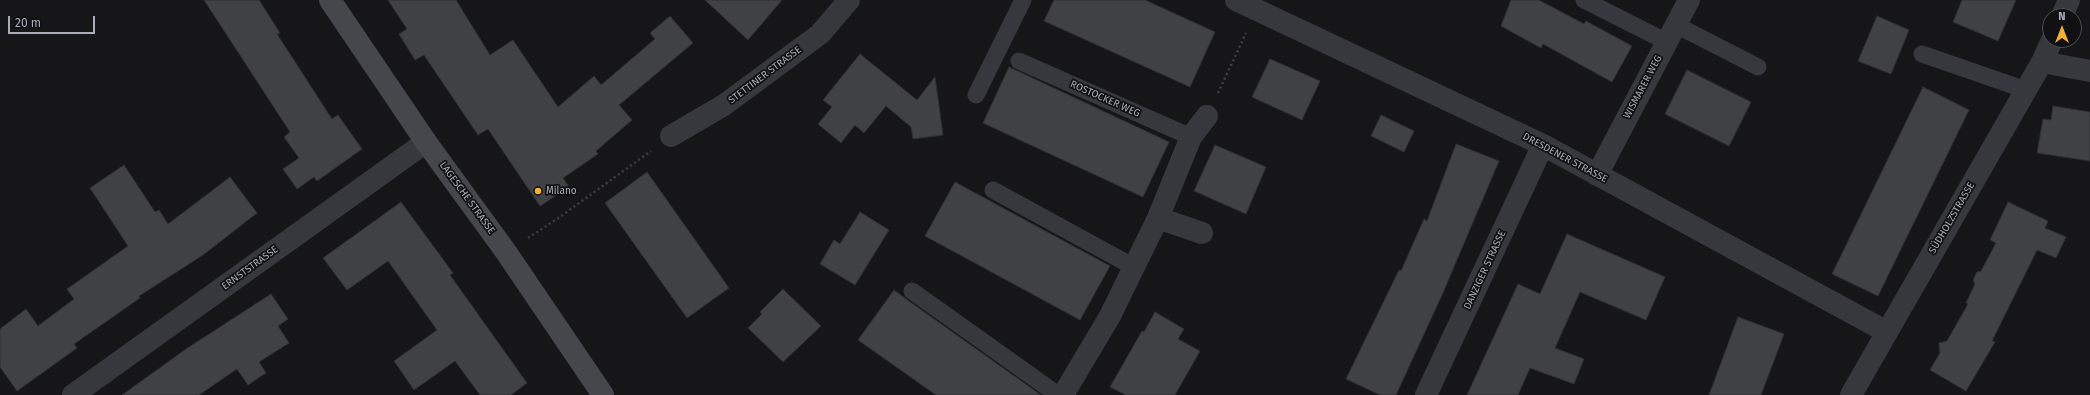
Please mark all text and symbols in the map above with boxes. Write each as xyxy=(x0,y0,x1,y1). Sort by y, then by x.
scale bar xyxy=(10,8,97,34)
north arrow xyxy=(2042,8,2082,48)
text: N xyxy=(2058,10,2066,23)
text: 20 m xyxy=(15,16,41,30)
street label: STETTINER STRASSE xyxy=(726,44,804,106)
street label: WISMARER WEG xyxy=(1621,53,1665,121)
street label: ROSTOCKER WEG xyxy=(1068,78,1142,120)
street label: DRESDENER STRASSE xyxy=(1521,131,1609,185)
street label: LAGESCHE STRASSE xyxy=(437,160,497,236)
street label: SÜDHOLZSTRASSE xyxy=(1927,180,1977,256)
place label: Milano xyxy=(546,185,577,197)
marker: Milano xyxy=(533,186,543,196)
street label: DANZIGER STRASSE xyxy=(1461,229,1509,311)
street label: ERNSTSTRASSE xyxy=(219,244,281,292)

